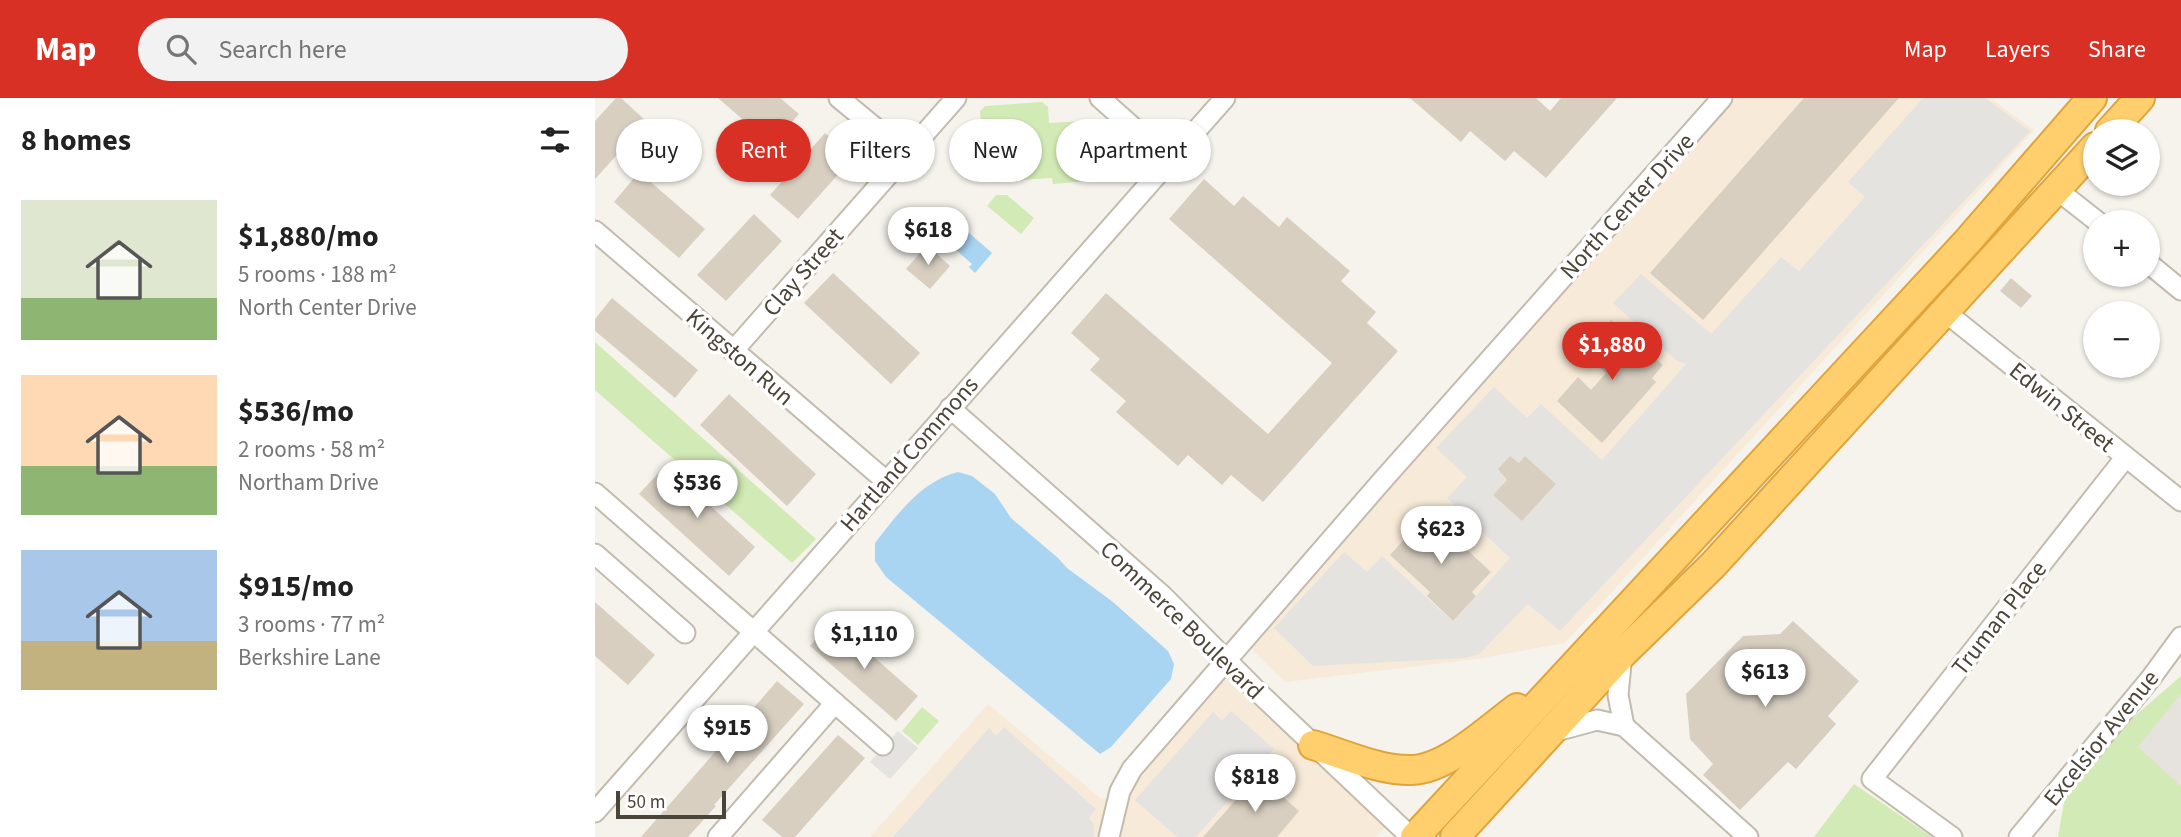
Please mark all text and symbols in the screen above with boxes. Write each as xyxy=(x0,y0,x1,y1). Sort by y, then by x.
search box xyxy=(138,18,628,81)
text: Map xyxy=(35,26,96,73)
icon: search xyxy=(162,30,200,68)
text: Search here xyxy=(218,31,347,68)
text: Map xyxy=(1904,32,1947,67)
text: Layers xyxy=(1985,32,2050,67)
text: Share xyxy=(2088,32,2146,67)
text: 8 homes xyxy=(21,119,131,162)
chip: Buy xyxy=(616,119,702,182)
chip: Rent xyxy=(716,119,811,182)
chip: Filters xyxy=(825,119,935,182)
chip: New xyxy=(949,119,1042,182)
chip: Apartment xyxy=(1056,119,1211,182)
map controls xyxy=(2083,119,2160,378)
button: layers xyxy=(2083,119,2160,196)
icon: filters xyxy=(536,121,574,159)
street label: North Center Drive xyxy=(1552,125,1703,287)
pin: $618 xyxy=(887,208,969,267)
button: + xyxy=(2083,210,2160,287)
text: $618 xyxy=(904,213,952,246)
text: $1,880/mo xyxy=(238,215,379,258)
street label: Clay Street xyxy=(755,220,852,325)
icon: home xyxy=(77,228,161,312)
text: 5 rooms · 188 m² xyxy=(238,258,397,291)
text: North Center Drive xyxy=(238,291,417,324)
street label: Kingston Run xyxy=(678,300,801,414)
button: − xyxy=(2083,301,2160,378)
pin: $1,880 xyxy=(1555,322,1669,382)
text: $1,880 xyxy=(1578,328,1646,361)
street label: Edwin Street xyxy=(2001,354,2122,461)
street label: Hartland Commons xyxy=(832,369,987,540)
text: $536/mo xyxy=(238,390,354,433)
icon: home xyxy=(77,403,161,487)
text: 2 rooms · 58 m² xyxy=(238,433,385,466)
pin: $536 xyxy=(656,460,738,520)
text: Northam Drive xyxy=(238,466,379,499)
text: $536 xyxy=(673,466,721,499)
pin: $623 xyxy=(1400,506,1482,566)
text: $623 xyxy=(1417,512,1465,545)
street label: Commerce Boulevard xyxy=(1092,533,1272,708)
street label: Truman Place xyxy=(1943,553,2055,683)
text: $915/mo xyxy=(238,565,354,608)
icon: home xyxy=(77,578,161,662)
text: 3 rooms · 77 m² xyxy=(238,608,385,641)
pin: $1,110 xyxy=(807,612,921,671)
text: $1,110 xyxy=(830,617,898,650)
text: Berkshire Lane xyxy=(238,641,381,674)
pin: $613 xyxy=(1724,650,1806,709)
text: $613 xyxy=(1741,655,1789,688)
street label: Excelsior Avenue xyxy=(2035,663,2167,814)
pin: $915 xyxy=(686,706,768,765)
text: $915 xyxy=(703,711,751,744)
pin: $818 xyxy=(1214,754,1296,814)
text: $818 xyxy=(1231,760,1279,793)
scale bar xyxy=(616,788,726,820)
text: 50 m xyxy=(627,789,665,816)

